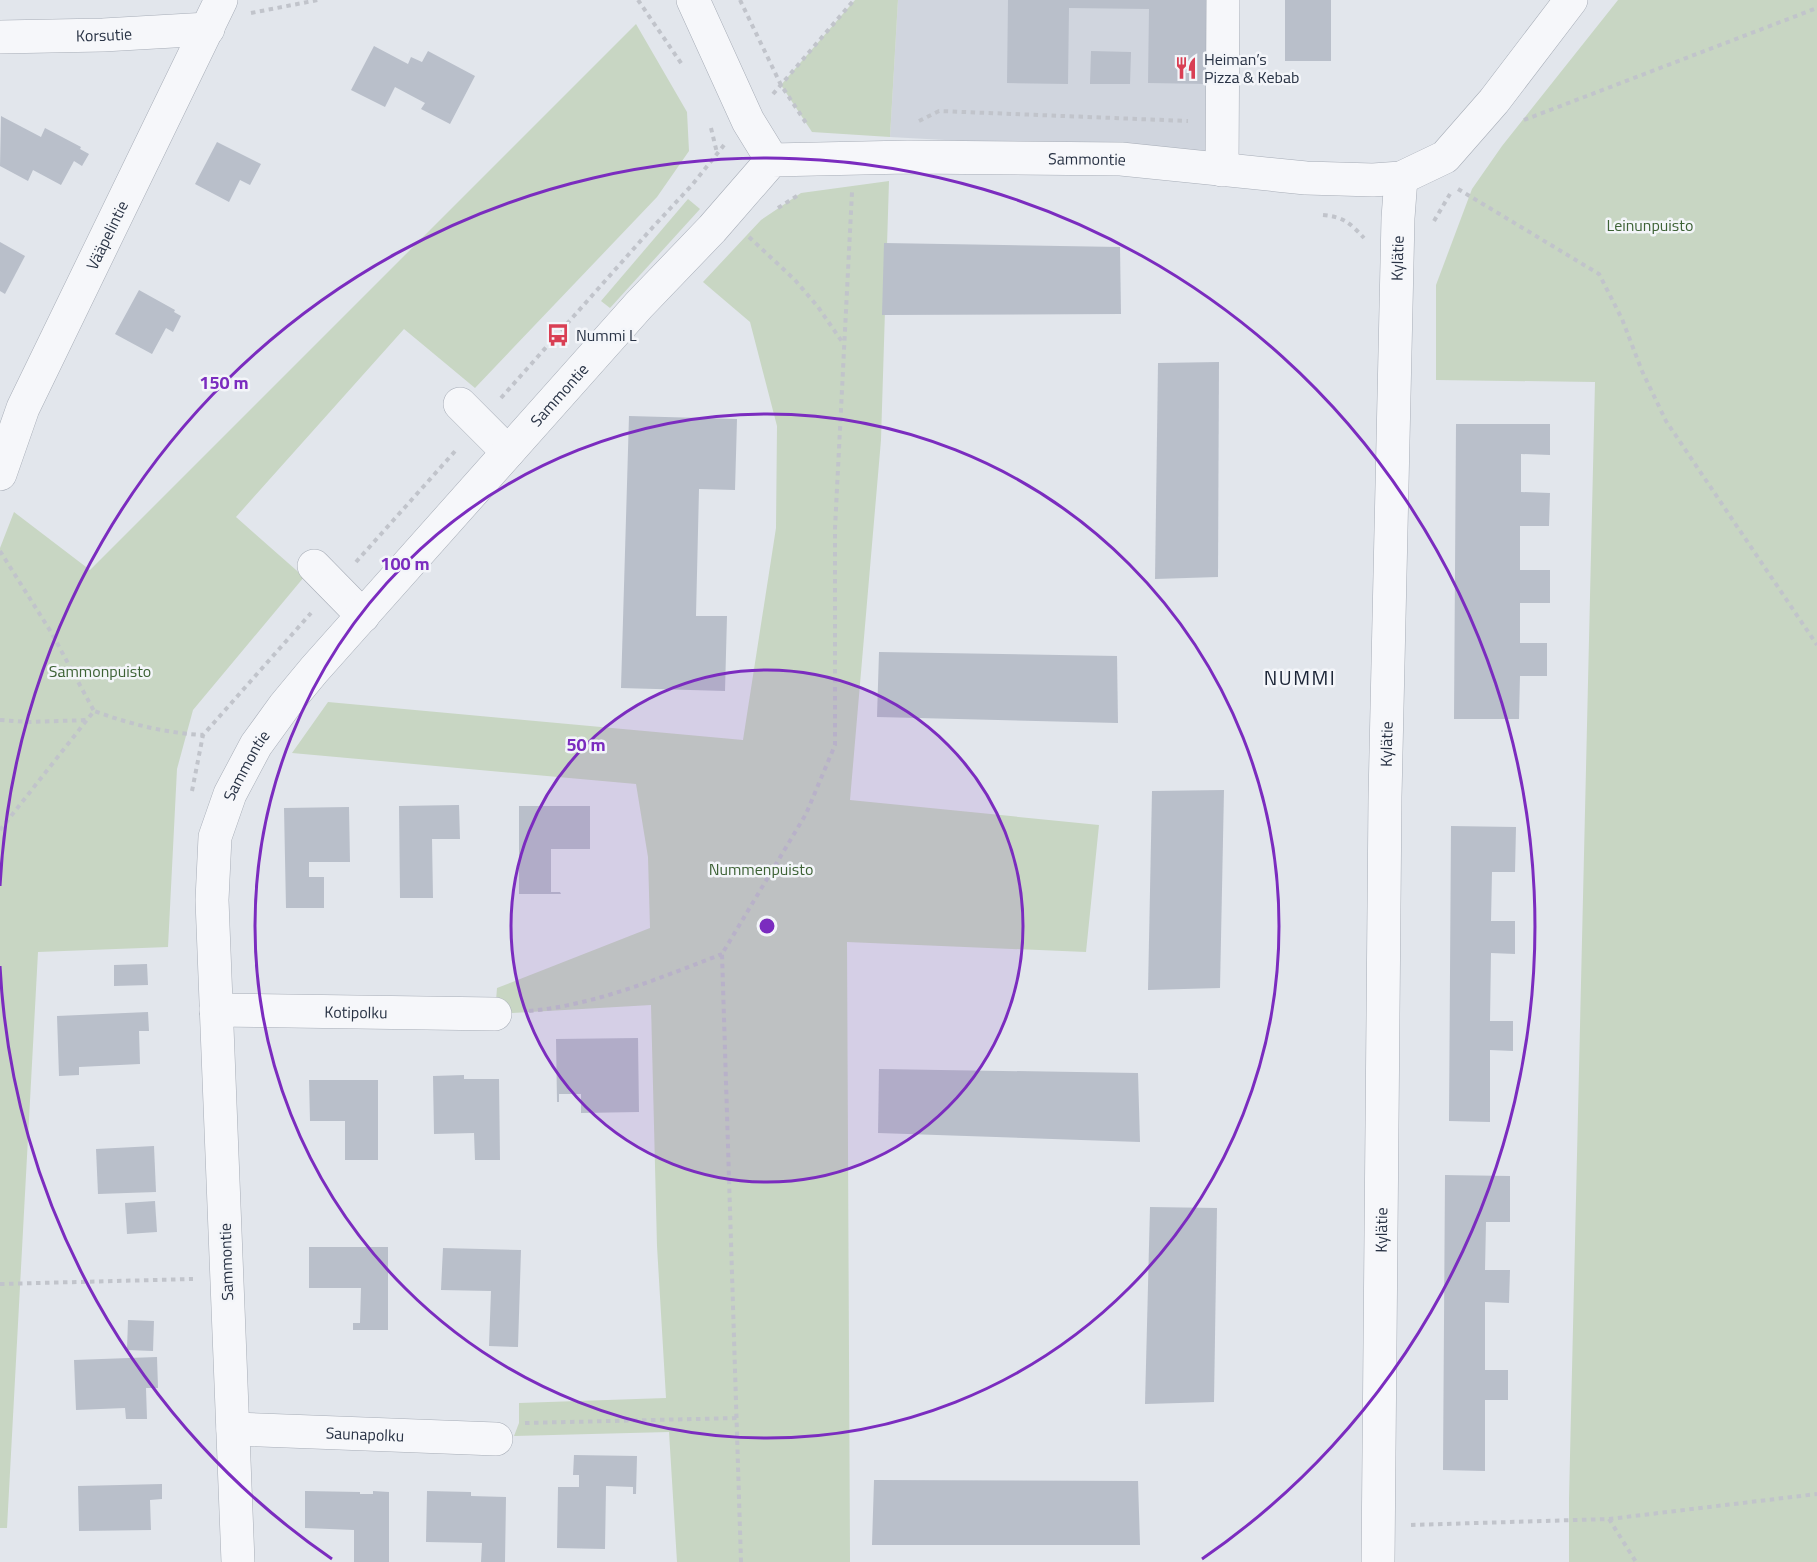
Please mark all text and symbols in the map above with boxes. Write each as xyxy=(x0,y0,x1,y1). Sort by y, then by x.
street label: Korsutie xyxy=(76,21,133,48)
place label: Heiman’s Pizza & Kebab xyxy=(1204,47,1299,89)
restaurant icon: Heiman’s Pizza & Kebab xyxy=(1173,55,1199,81)
street label: Sammontie xyxy=(1048,146,1127,171)
street label: Vääpelintie xyxy=(80,196,134,274)
park label: Leinunpuisto xyxy=(1607,213,1693,237)
street label: Kylätie xyxy=(1385,235,1410,281)
bus stop icon: Nummi L xyxy=(545,322,571,348)
place label: Nummi L xyxy=(576,323,637,347)
street label: Sammontie xyxy=(524,358,594,432)
text: 150 m xyxy=(199,369,249,396)
text: 100 m xyxy=(380,550,430,577)
park label: Sammonpuisto xyxy=(49,659,151,683)
district label: NUMMI xyxy=(1264,662,1336,693)
street label: Kylätie xyxy=(1374,721,1399,767)
street label: Sammontie xyxy=(217,725,275,804)
text: 50 m xyxy=(566,731,606,758)
park label: Nummenpuisto xyxy=(709,857,813,881)
centre of rings xyxy=(757,916,777,936)
street label: Kotipolku xyxy=(324,1000,388,1024)
street label: Kylätie xyxy=(1369,1207,1393,1253)
street label: Sammontie xyxy=(213,1223,239,1301)
street label: Saunapolku xyxy=(325,1421,405,1448)

